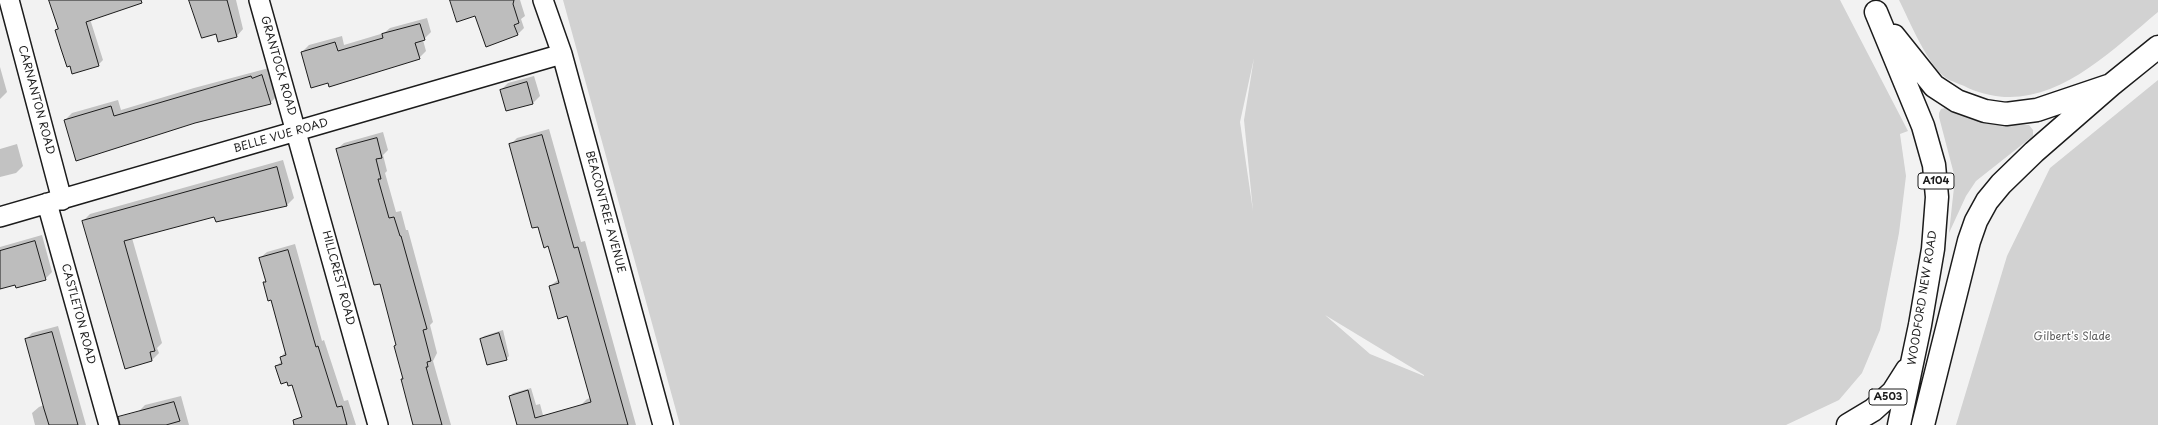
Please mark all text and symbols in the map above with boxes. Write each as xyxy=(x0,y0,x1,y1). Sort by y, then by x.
street label: GRANTOCK ROAD xyxy=(257,15,299,117)
street label: CARNANTON ROAD xyxy=(15,44,57,156)
street label: BELLE VUE ROAD xyxy=(232,116,330,156)
street label: BEACONTREE AVENUE xyxy=(582,149,628,275)
road number: A104 xyxy=(1918,173,1954,189)
street label: HILLCREST ROAD xyxy=(319,229,357,327)
street label: WOODFORD NEW ROAD xyxy=(1906,230,1940,366)
street label: CASTLETON ROAD xyxy=(58,262,98,366)
park label: Gilbert's Slade xyxy=(2034,330,2110,344)
road number: A503 xyxy=(1869,389,1907,405)

